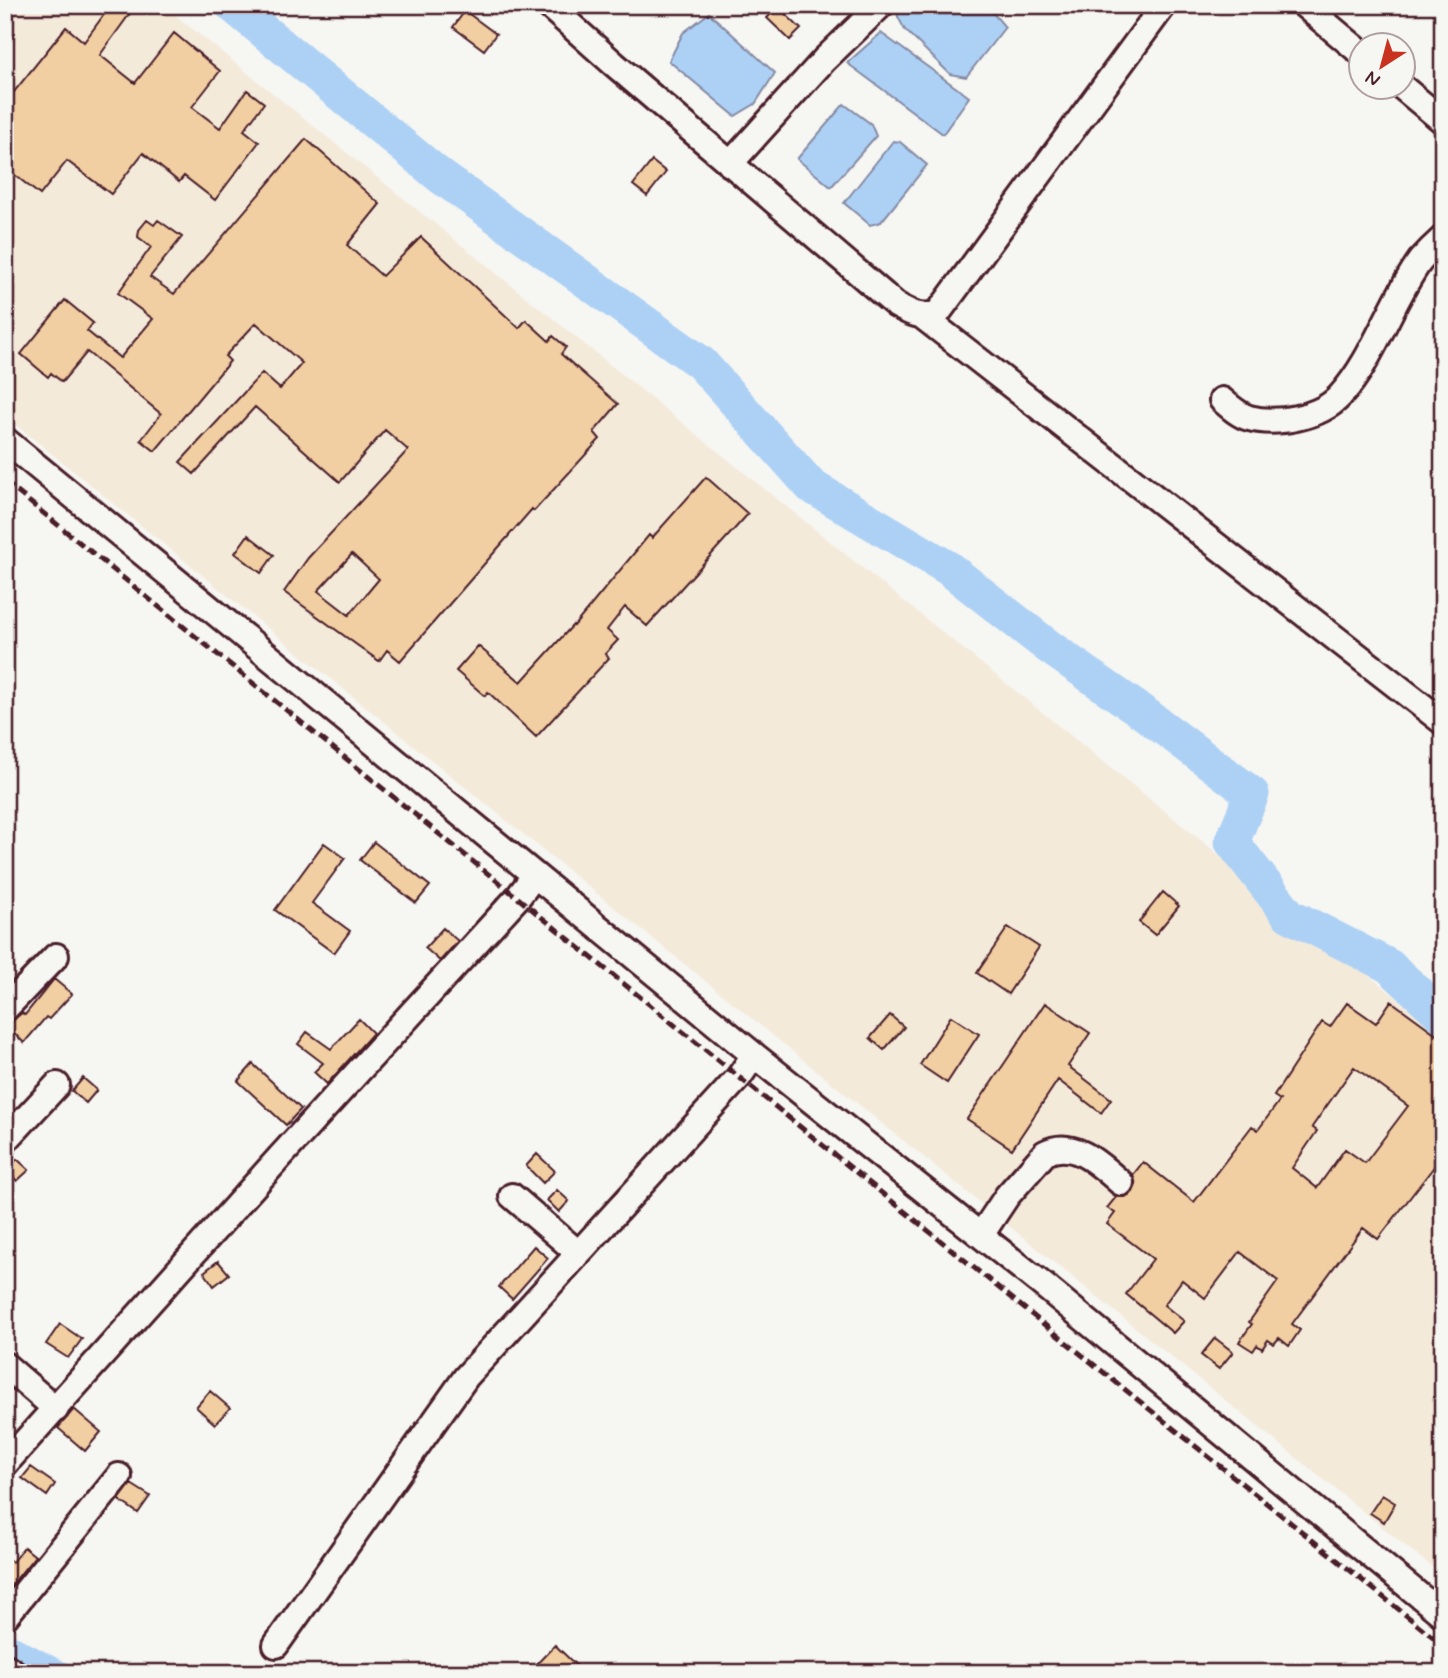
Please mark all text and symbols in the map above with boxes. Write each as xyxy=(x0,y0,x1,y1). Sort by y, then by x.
north arrow xyxy=(1346,32,1416,102)
text: N xyxy=(1360,65,1385,92)

